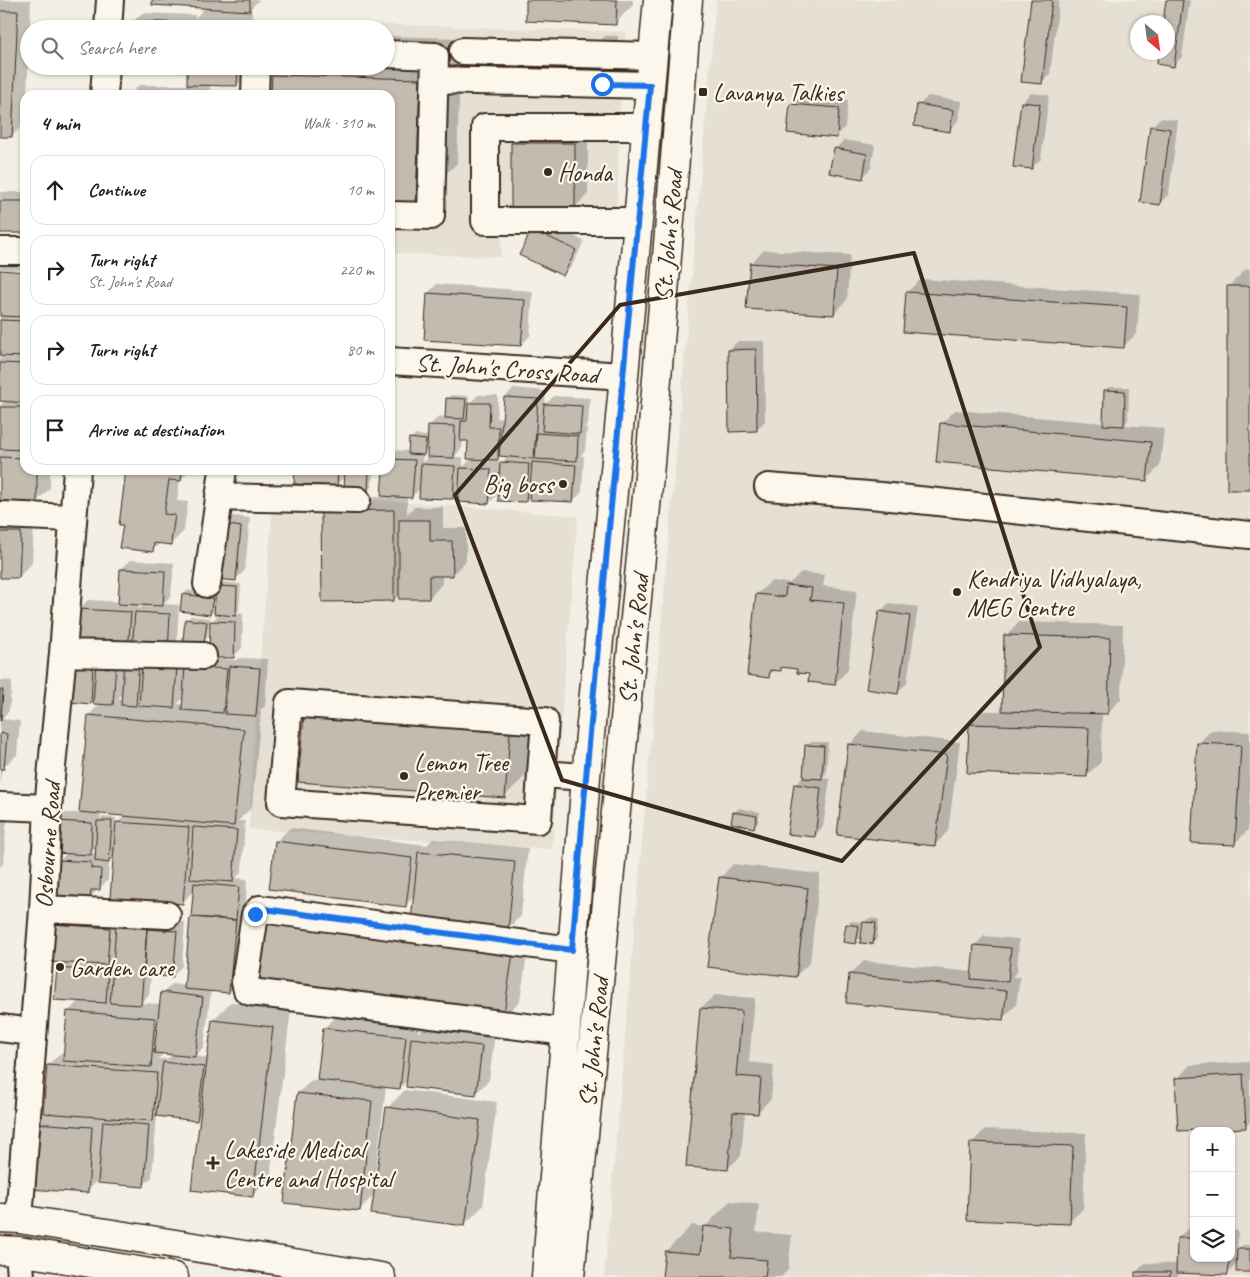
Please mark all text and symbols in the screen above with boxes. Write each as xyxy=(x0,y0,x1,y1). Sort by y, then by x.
north arrow xyxy=(1130,15,1175,60)
search box xyxy=(20,20,395,75)
icon: search xyxy=(38,34,66,62)
text: Search here xyxy=(78,36,155,60)
route start xyxy=(591,73,614,96)
place label: Lavanya Talkies xyxy=(713,77,846,109)
marker: Lavanya Talkies xyxy=(697,86,709,98)
text: 4 min xyxy=(40,110,80,136)
text: Walk · 310 m xyxy=(303,113,375,133)
place label: Honda xyxy=(558,157,614,189)
street label: St. John's Road xyxy=(647,165,691,301)
marker: Honda xyxy=(542,166,554,178)
icon: ahead xyxy=(41,176,69,204)
text: Continue xyxy=(88,178,145,202)
text: 10 m xyxy=(347,180,374,200)
text: Turn right xyxy=(88,248,155,272)
icon: right xyxy=(41,256,69,284)
text: 220 m xyxy=(340,260,374,280)
text: St. John's Road xyxy=(88,272,171,292)
icon: right xyxy=(41,336,69,364)
text: Turn right xyxy=(88,338,155,362)
text: 80 m xyxy=(347,340,374,360)
street label: St. John's Cross Road xyxy=(415,347,603,392)
icon: arrive xyxy=(41,416,69,444)
text: Arrive at destination xyxy=(88,418,224,442)
place label: Big boss xyxy=(483,469,555,501)
marker: Big boss xyxy=(557,478,569,490)
place label: Kendriya Vidhyalaya, MEG Centre xyxy=(967,563,1142,624)
street label: St. John's Road xyxy=(611,568,657,706)
marker: Kendriya Vidhyalaya, MEG Centre xyxy=(951,586,963,598)
place label: Lemon Tree Premier xyxy=(414,747,510,808)
marker: Lemon Tree Premier xyxy=(398,770,410,782)
street label: Osbourne Road xyxy=(28,777,69,909)
route end xyxy=(244,903,267,926)
place label: Garden care xyxy=(70,952,175,984)
marker: Garden care xyxy=(54,961,66,973)
street label: St. John's Road xyxy=(571,971,617,1109)
map controls xyxy=(1190,1127,1235,1262)
button: + xyxy=(1190,1127,1235,1172)
place label: Lakeside Medical Centre and Hospital xyxy=(224,1134,397,1195)
marker: Lakeside Medical Centre and Hospital xyxy=(206,1156,220,1170)
button: − xyxy=(1190,1172,1235,1217)
button: layers xyxy=(1190,1217,1235,1262)

